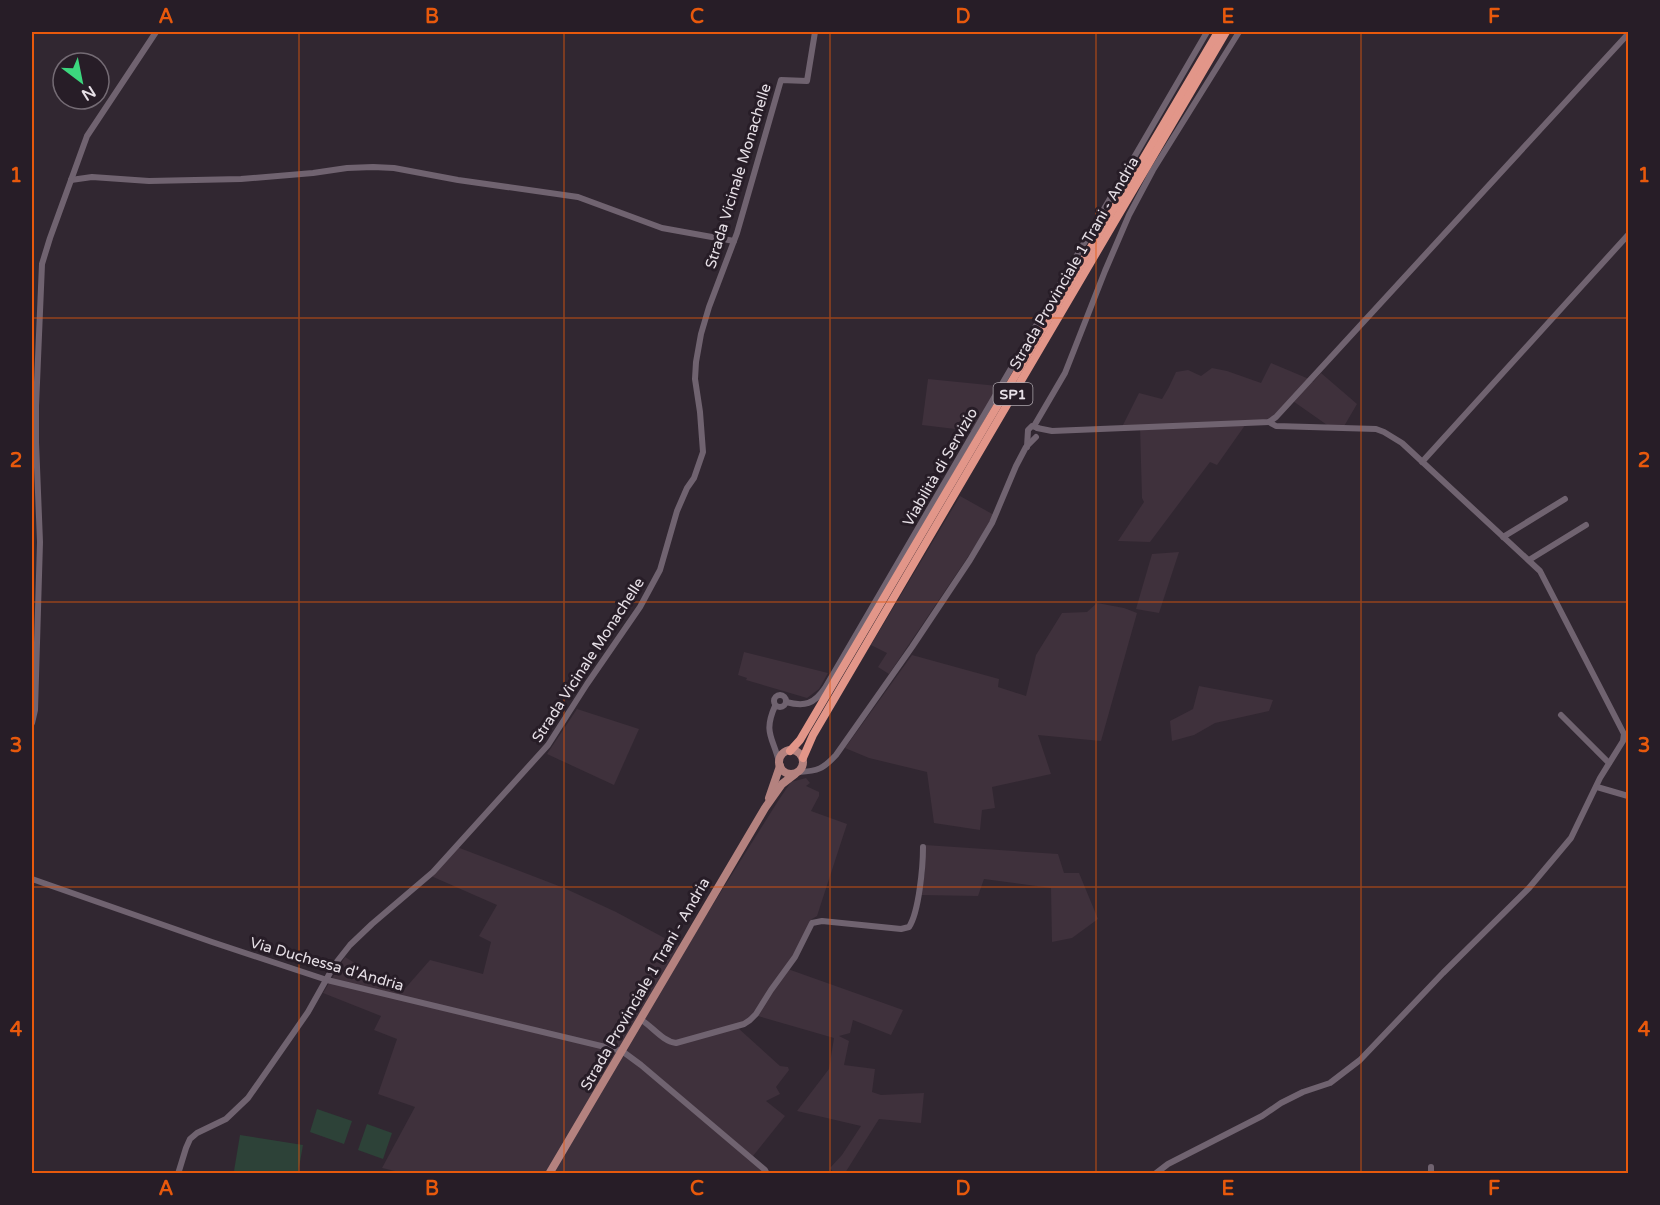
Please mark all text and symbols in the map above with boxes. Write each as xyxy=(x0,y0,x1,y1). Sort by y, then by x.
text: A xyxy=(159,5,174,29)
text: B xyxy=(425,5,439,29)
text: C xyxy=(690,5,704,29)
text: D xyxy=(955,5,971,29)
text: E xyxy=(1222,5,1235,29)
text: F xyxy=(1488,5,1500,29)
north arrow xyxy=(51,51,111,111)
text: N xyxy=(78,81,99,105)
street label: Strada Vicinale Monachelle xyxy=(701,81,775,271)
street label: Strada Provinciale 1 Trani - Andria xyxy=(1006,154,1142,372)
text: 1 xyxy=(10,164,22,188)
text: 1 xyxy=(1638,164,1650,188)
road number: SP1 xyxy=(994,383,1032,405)
street label: Viabilità di Servizio xyxy=(899,405,981,529)
text: 2 xyxy=(10,449,22,473)
text: 2 xyxy=(1638,449,1650,473)
street label: Strada Vicinale Monachelle xyxy=(528,574,648,746)
text: 3 xyxy=(10,734,22,758)
text: 3 xyxy=(1638,734,1650,758)
street label: Strada Provinciale 1 Trani - Andria xyxy=(577,875,713,1093)
street label: Via Duchessa d'Andria xyxy=(248,933,406,995)
text: 4 xyxy=(10,1018,23,1042)
text: 4 xyxy=(1638,1018,1651,1042)
text: A xyxy=(159,1177,174,1201)
text: B xyxy=(425,1177,439,1201)
text: C xyxy=(690,1177,704,1201)
text: D xyxy=(955,1177,971,1201)
text: E xyxy=(1222,1177,1235,1201)
text: F xyxy=(1488,1177,1500,1201)

